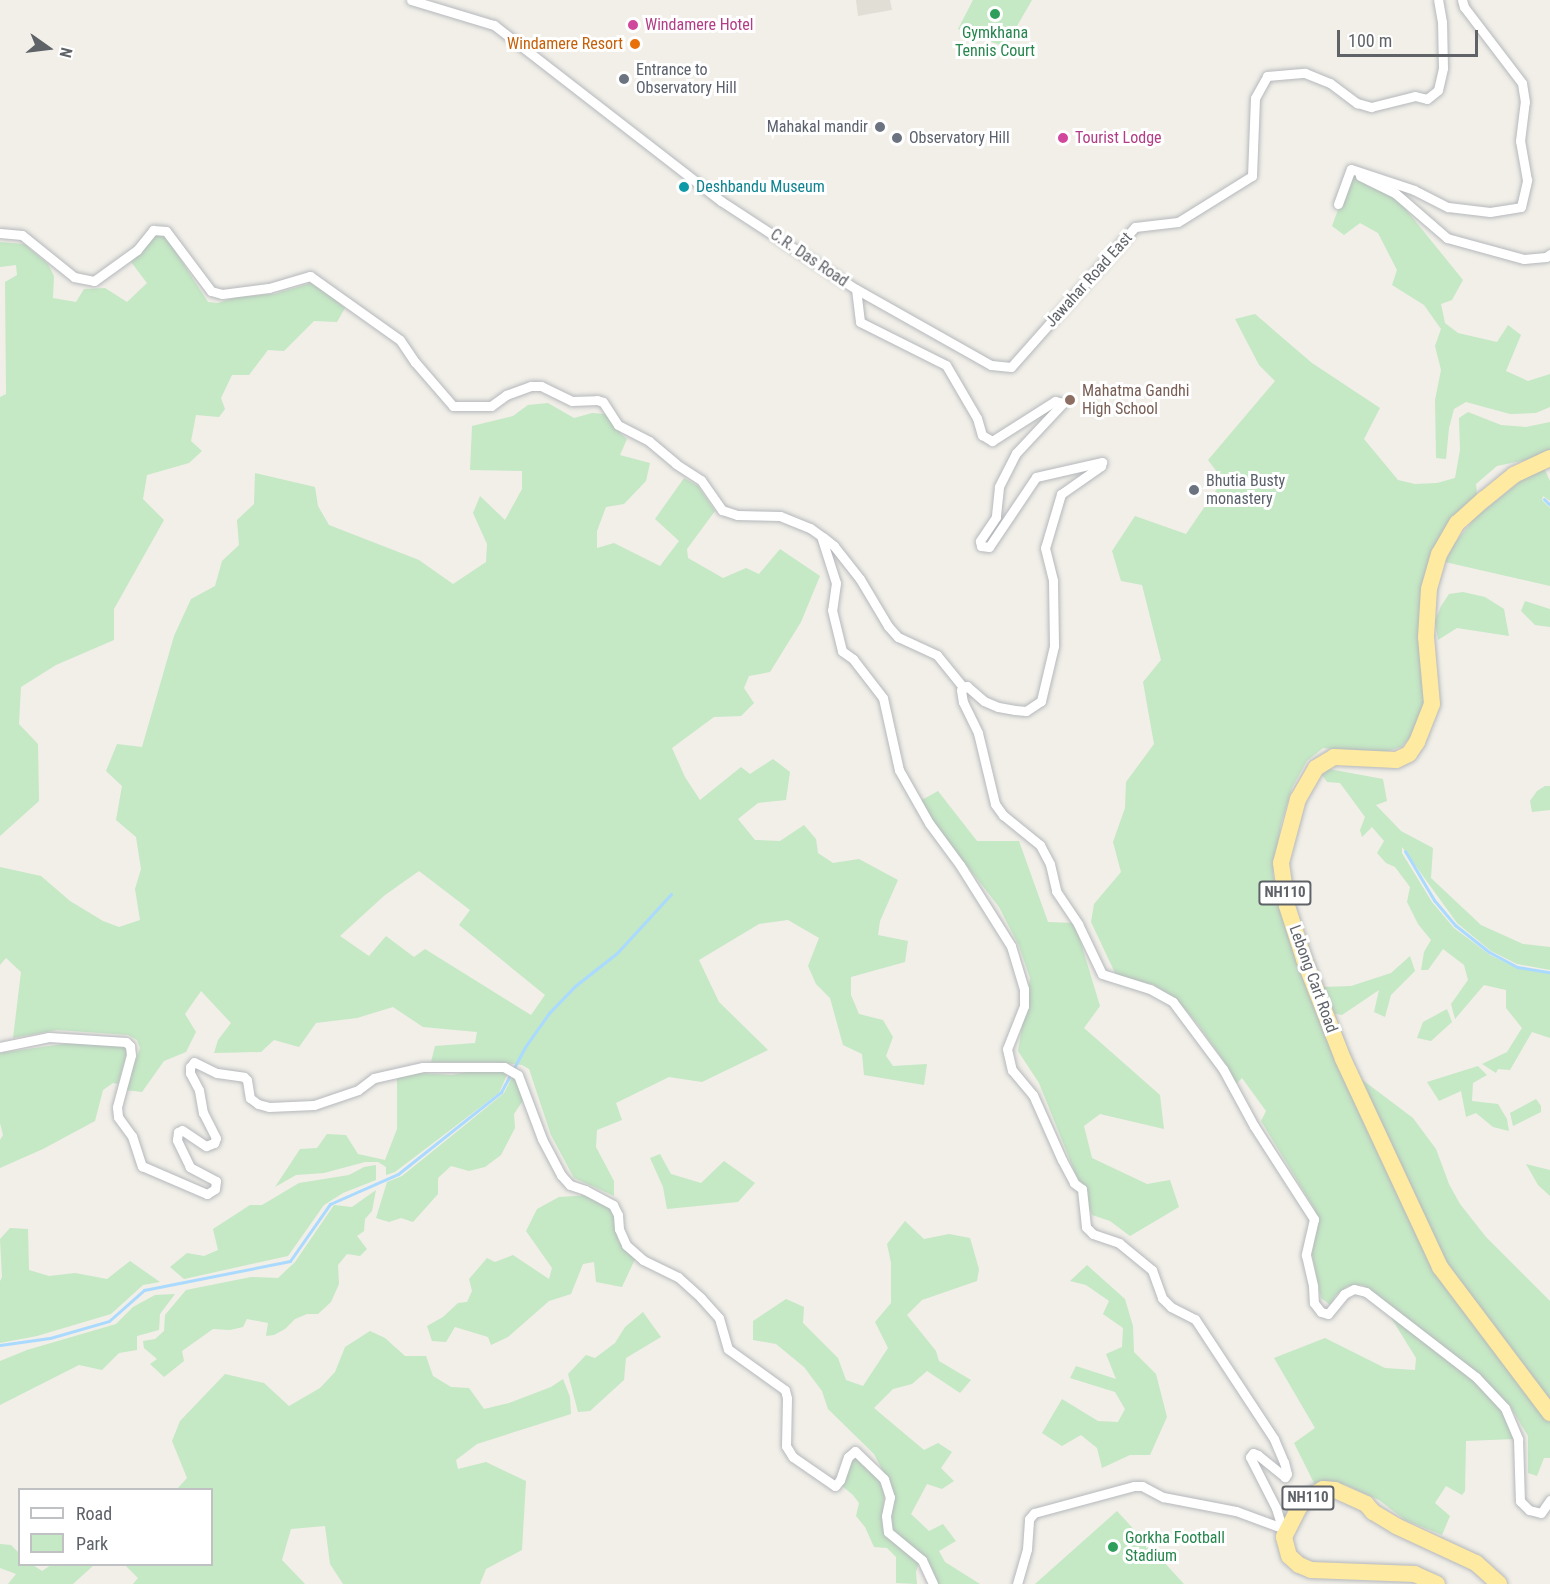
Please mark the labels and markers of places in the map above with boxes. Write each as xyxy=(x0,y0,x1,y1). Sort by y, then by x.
marker: Gymkhana Tennis Court xyxy=(988,7,1002,21)
place label: Windamere Hotel xyxy=(645,15,754,35)
marker: Windamere Hotel xyxy=(626,18,640,32)
place label: Gymkhana Tennis Court xyxy=(955,23,1035,61)
place label: Windamere Resort xyxy=(507,34,623,54)
marker: Windamere Resort xyxy=(628,37,642,51)
place label: Entrance to Observatory Hill xyxy=(636,60,737,98)
marker: Entrance to Observatory Hill xyxy=(617,72,631,86)
place label: Mahakal mandir xyxy=(767,117,868,137)
marker: Mahakal mandir xyxy=(873,120,887,134)
place label: Observatory Hill xyxy=(909,128,1010,148)
place label: Tourist Lodge xyxy=(1075,128,1162,148)
marker: Observatory Hill xyxy=(890,131,904,145)
marker: Tourist Lodge xyxy=(1056,131,1070,145)
place label: Deshbandu Museum xyxy=(696,177,825,197)
marker: Deshbandu Museum xyxy=(677,180,691,194)
place label: Mahatma Gandhi High School xyxy=(1082,381,1189,419)
marker: Mahatma Gandhi High School xyxy=(1063,393,1077,407)
place label: Bhutia Busty monastery xyxy=(1206,471,1285,509)
marker: Bhutia Busty monastery xyxy=(1187,483,1201,497)
place label: Gorkha Football Stadium xyxy=(1125,1528,1225,1566)
marker: Gorkha Football Stadium xyxy=(1106,1540,1120,1554)

